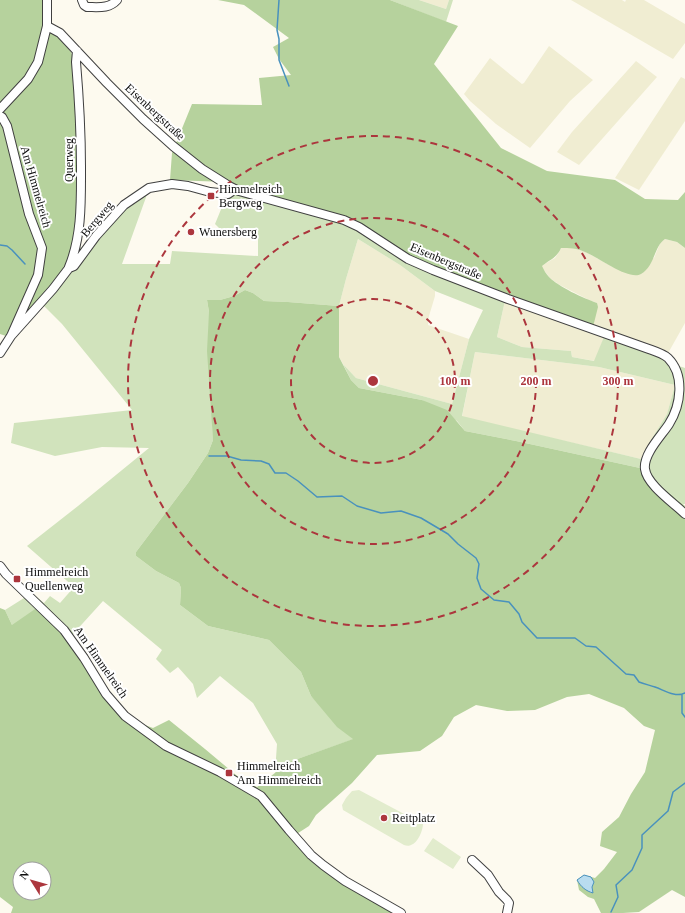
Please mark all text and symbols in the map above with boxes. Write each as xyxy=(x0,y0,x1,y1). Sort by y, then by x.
street label: Eisenbergstraße xyxy=(122,81,188,143)
street label: Querweg xyxy=(62,138,76,182)
street label: Am Himmelreich xyxy=(18,145,54,229)
place label: Himmelreich Bergweg xyxy=(219,182,282,210)
marker: Himmelreich Bergweg xyxy=(206,191,216,201)
street label: Bergweg xyxy=(78,198,116,240)
place label: Wunersberg xyxy=(199,225,257,239)
marker: Wunersberg xyxy=(186,227,196,237)
street label: Eisenbergstraße xyxy=(408,240,484,282)
centre of rings xyxy=(366,374,380,388)
text: 100 m xyxy=(440,374,471,388)
text: 200 m xyxy=(521,374,552,388)
text: 300 m xyxy=(603,374,634,388)
place label: Himmelreich Quellenweg xyxy=(25,565,88,593)
marker: Himmelreich Quellenweg xyxy=(12,574,22,584)
street label: Am Himmelreich xyxy=(71,623,131,701)
place label: Himmelreich Am Himmelreich xyxy=(237,759,321,787)
marker: Himmelreich Am Himmelreich xyxy=(224,768,234,778)
place label: Reitplatz xyxy=(392,811,435,825)
marker: Reitplatz xyxy=(379,813,389,823)
north arrow xyxy=(12,861,52,901)
text: N xyxy=(17,868,31,882)

